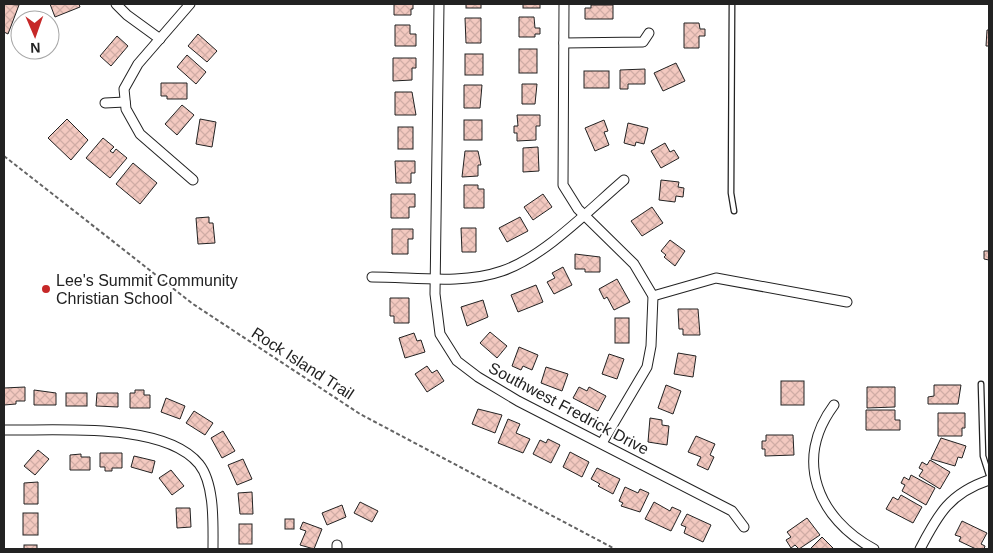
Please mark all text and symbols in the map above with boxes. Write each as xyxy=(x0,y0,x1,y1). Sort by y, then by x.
north arrow xyxy=(10,10,60,60)
text: N xyxy=(30,40,41,56)
place label: Lee's Summit Community Christian School xyxy=(56,272,238,307)
marker: Lee's Summit Community Christian School xyxy=(40,283,52,295)
street label: Rock Island Trail xyxy=(249,324,357,403)
street label: Southwest Fredrick Drive xyxy=(486,359,652,458)

